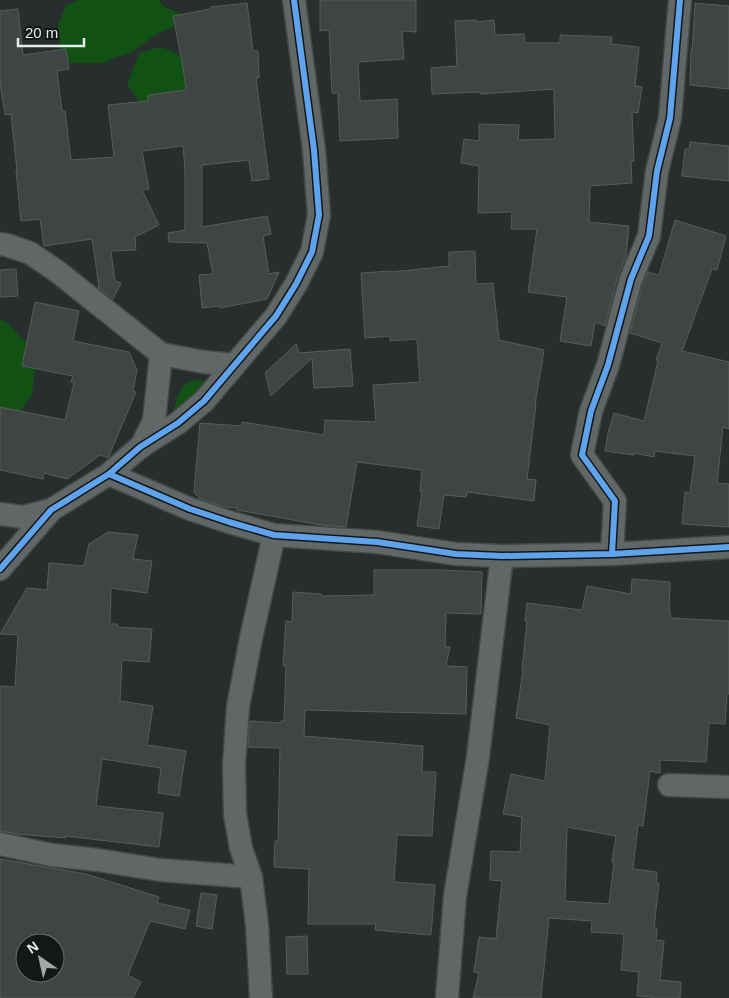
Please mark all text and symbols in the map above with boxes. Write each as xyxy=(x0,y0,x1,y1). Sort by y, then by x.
scale bar xyxy=(18,15,84,47)
text: 20 m xyxy=(25,24,58,41)
north arrow xyxy=(15,933,65,983)
text: N xyxy=(24,938,41,957)

